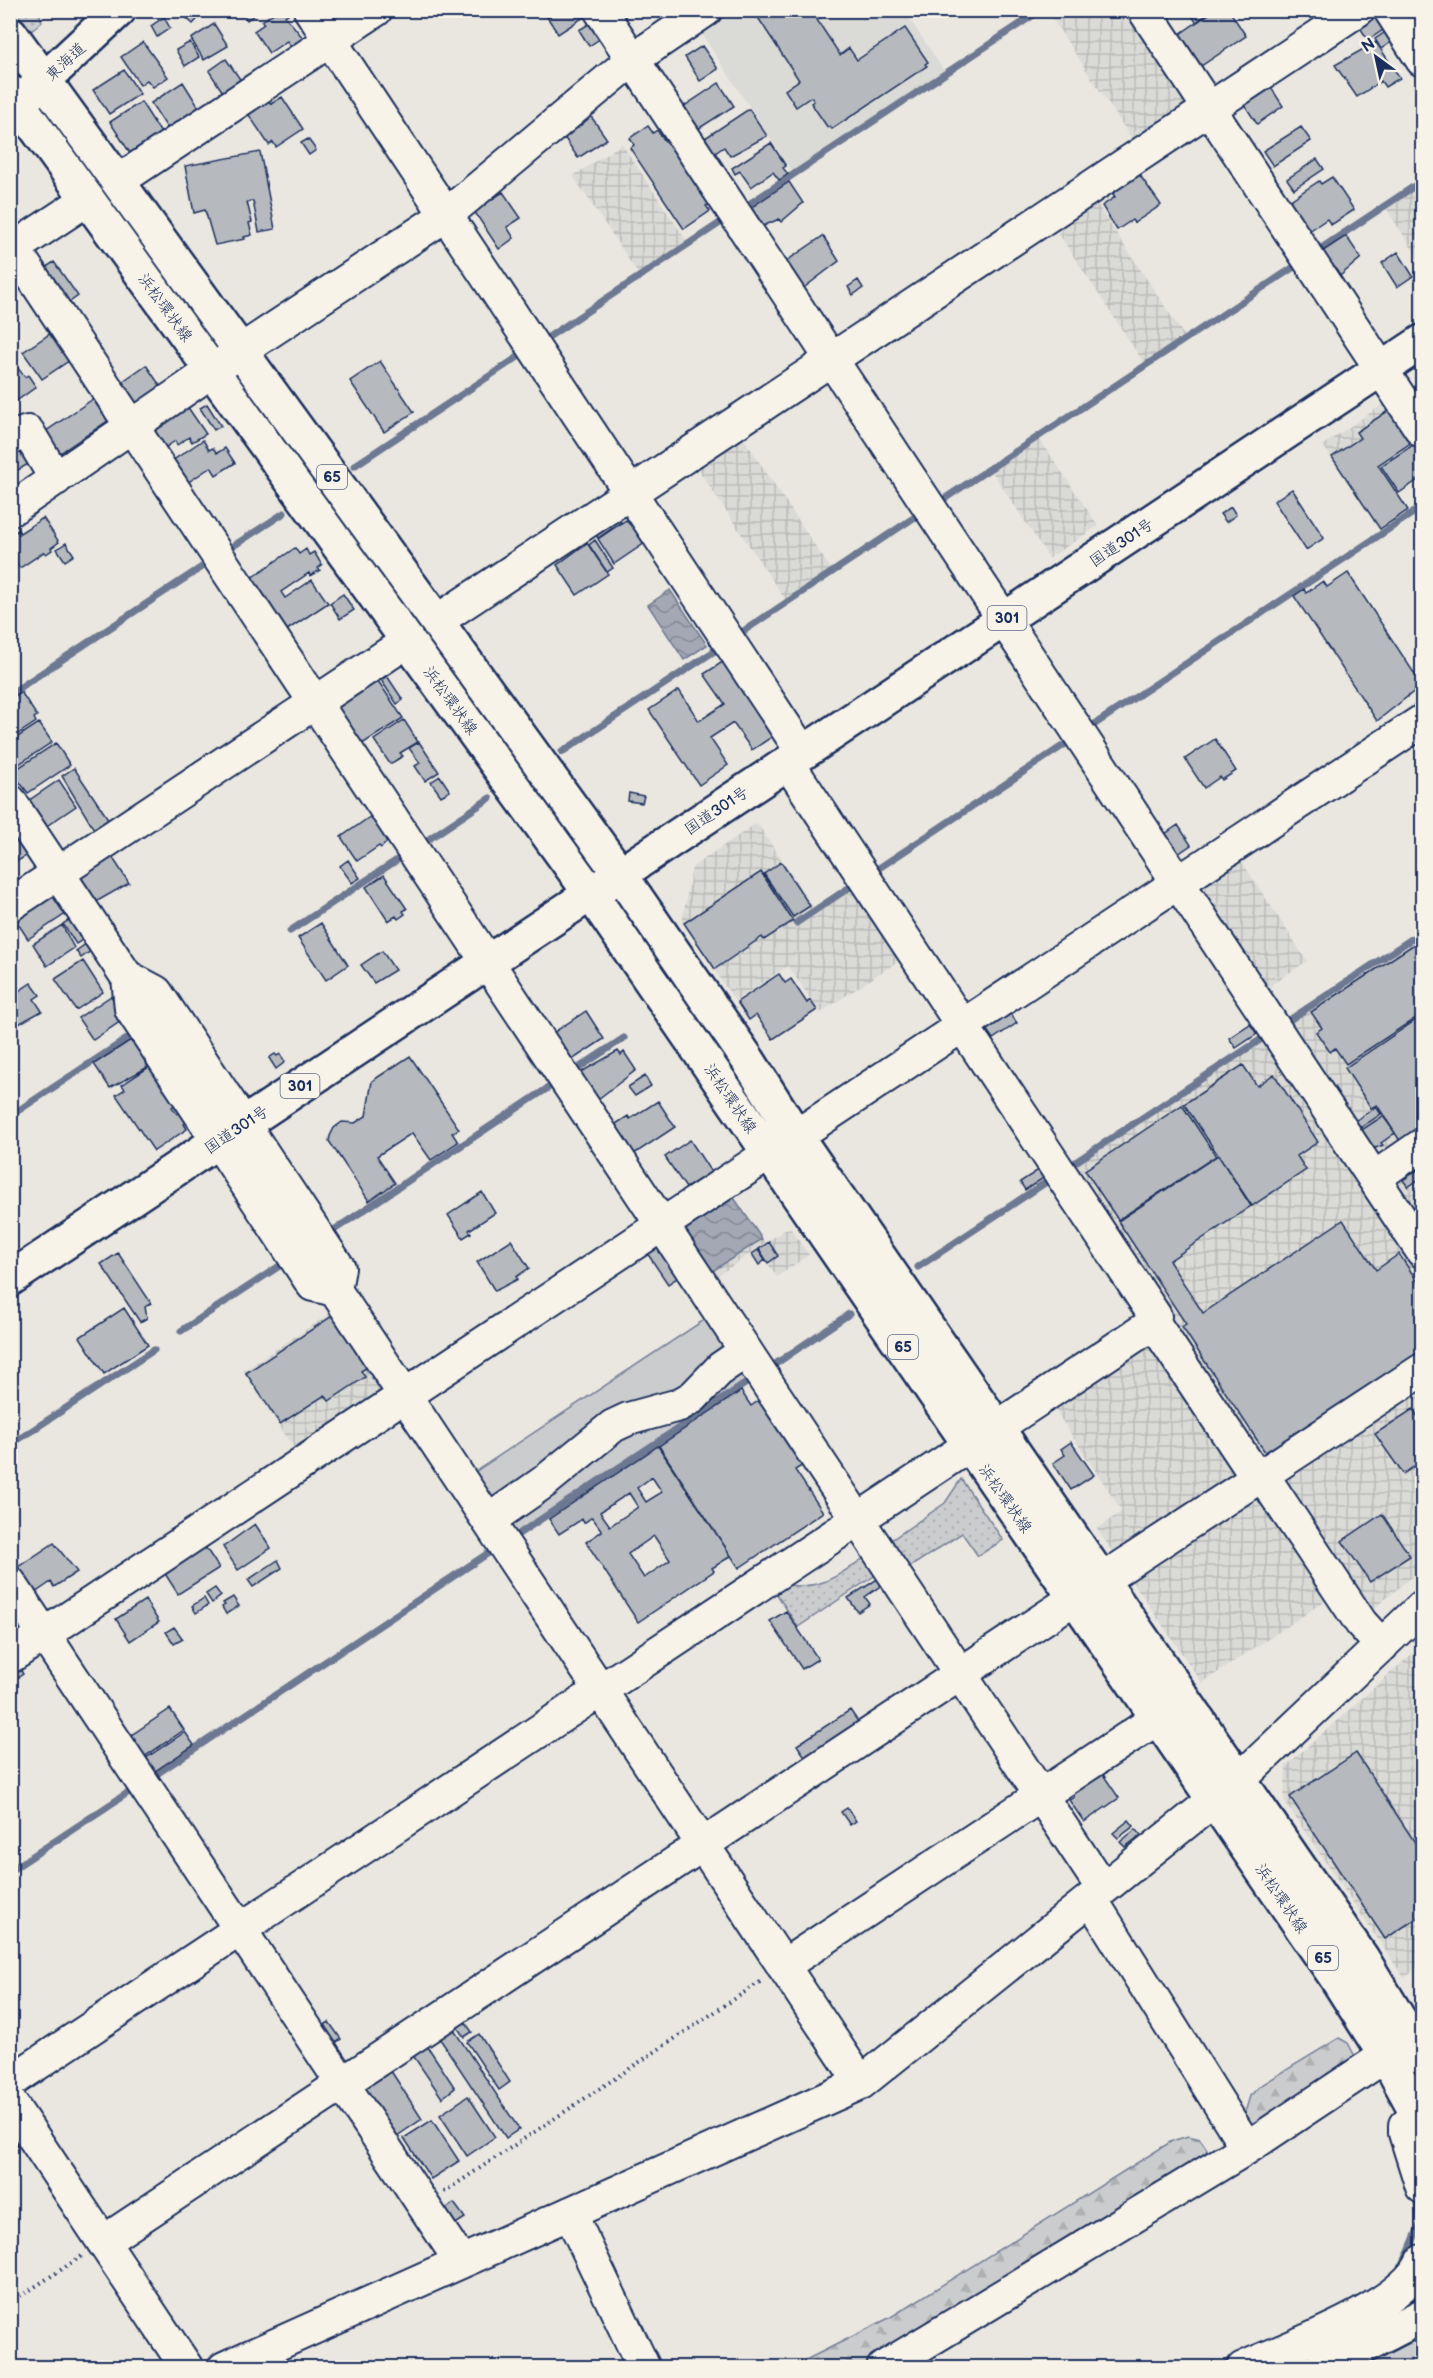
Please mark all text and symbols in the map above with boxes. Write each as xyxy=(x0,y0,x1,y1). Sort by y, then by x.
north arrow xyxy=(1346,27,1406,87)
text: N xyxy=(1358,34,1379,57)
street label: 東海道 xyxy=(42,39,90,85)
street label: 浜松環状線 xyxy=(134,270,196,346)
road number: 65 xyxy=(317,465,347,489)
street label: 国道301号 xyxy=(1086,515,1158,572)
road number: 301 xyxy=(988,606,1026,630)
street label: 浜松環状線 xyxy=(419,663,481,739)
street label: 国道301号 xyxy=(681,783,753,840)
street label: 浜松環状線 xyxy=(700,1060,760,1137)
road number: 301 xyxy=(280,1074,320,1098)
street label: 国道301号 xyxy=(201,1102,273,1159)
road number: 65 xyxy=(888,1335,918,1359)
street label: 浜松環状線 xyxy=(974,1461,1036,1537)
street label: 浜松環状線 xyxy=(1251,1860,1311,1937)
road number: 65 xyxy=(1308,1946,1338,1970)

